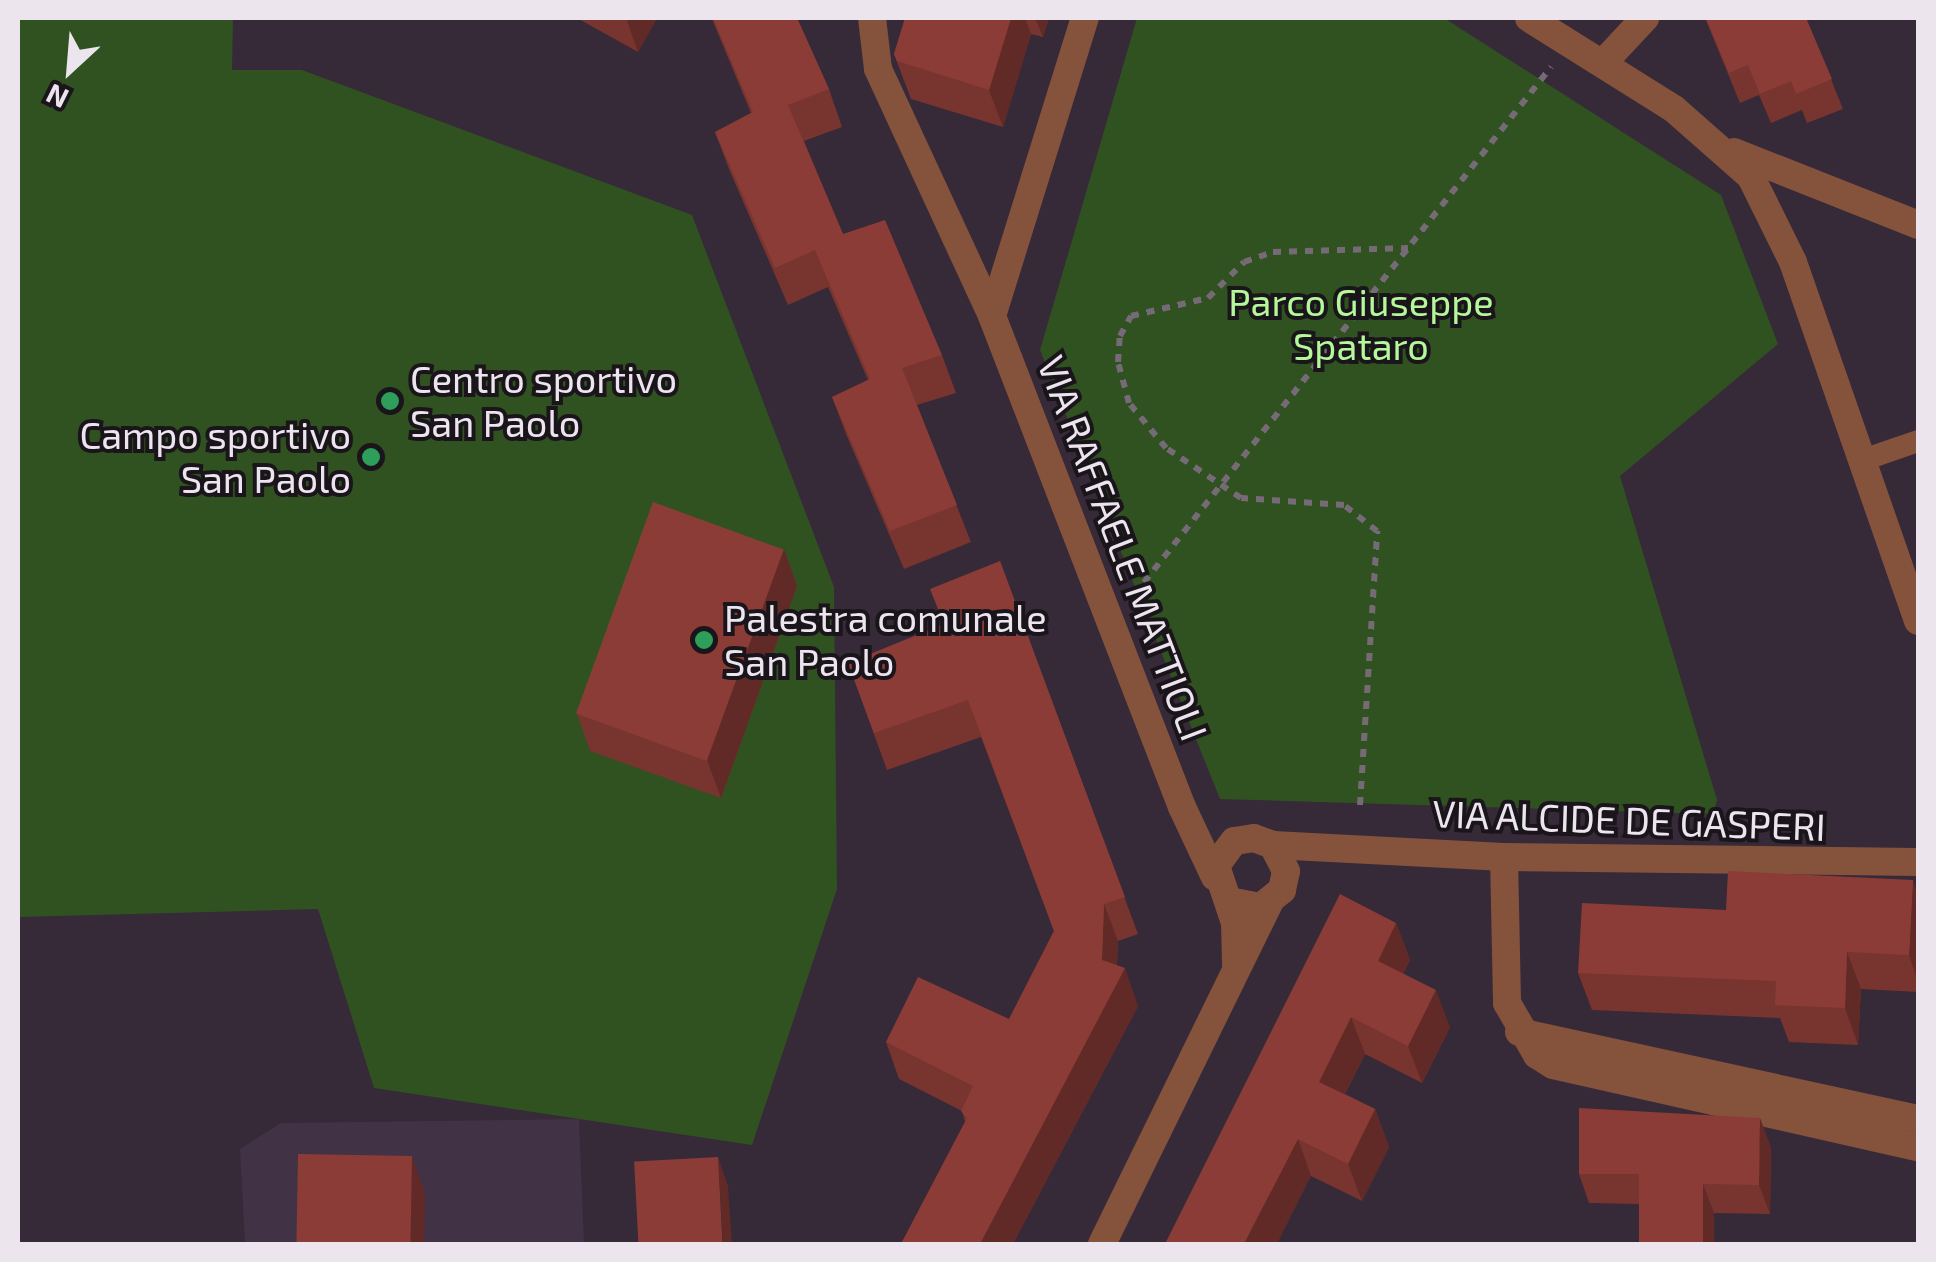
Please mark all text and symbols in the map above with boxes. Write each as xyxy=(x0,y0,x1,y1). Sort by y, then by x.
north arrow xyxy=(20,20,120,120)
text: N xyxy=(40,77,73,117)
park label: Parco Giuseppe Spataro xyxy=(1228,279,1494,368)
street label: VIA RAFFAELE MATTIOLI xyxy=(1028,349,1218,747)
place label: Centro sportivo San Paolo xyxy=(410,356,677,446)
marker: Centro sportivo San Paolo xyxy=(379,390,401,412)
place label: Campo sportivo San Paolo xyxy=(80,412,351,502)
marker: Campo sportivo San Paolo xyxy=(360,446,382,468)
place label: Palestra comunale San Paolo xyxy=(724,595,1047,684)
marker: Palestra comunale San Paolo xyxy=(693,629,715,651)
street label: VIA ALCIDE DE GASPERI xyxy=(1431,790,1827,850)

